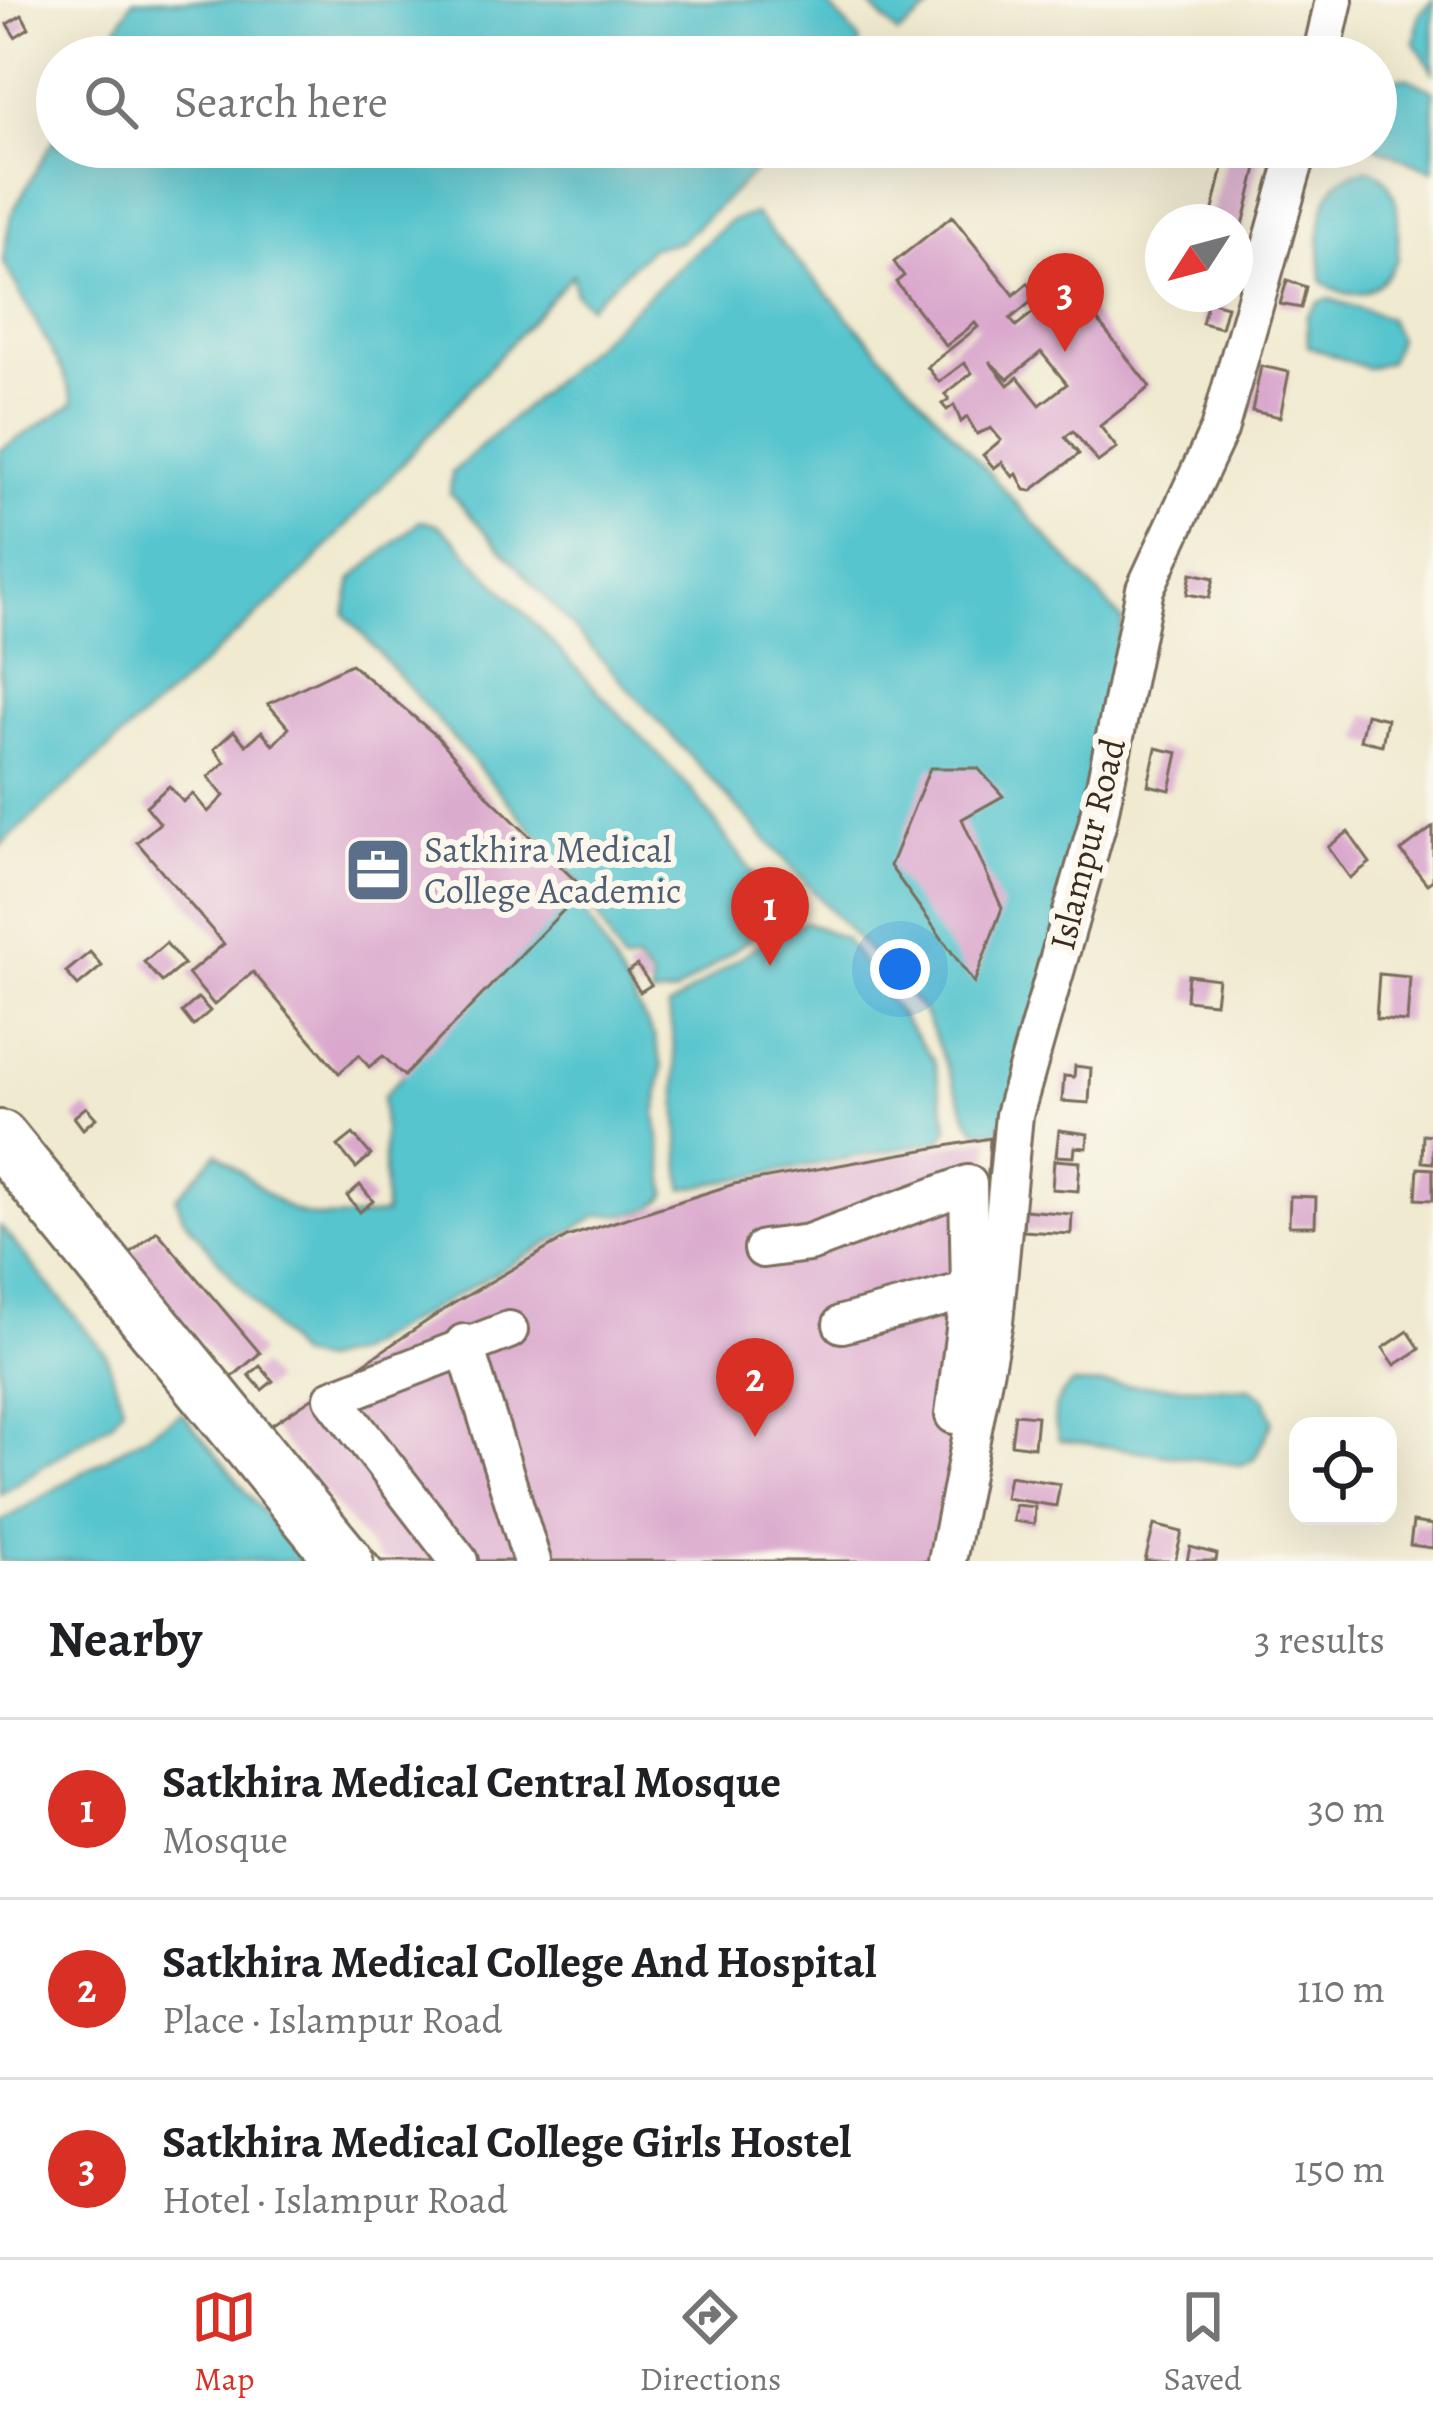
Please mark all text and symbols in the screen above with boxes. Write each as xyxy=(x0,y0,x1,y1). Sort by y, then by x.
search box xyxy=(36,36,1397,168)
icon: search xyxy=(78,69,144,135)
text: Search here xyxy=(174,71,388,133)
north arrow xyxy=(1145,204,1253,312)
pin: 3 xyxy=(1026,253,1104,352)
street label: Islampur Road xyxy=(1037,732,1137,955)
place label: Satkhira Medical College Academic xyxy=(424,825,681,915)
office icon: Satkhira Medical College Academic xyxy=(343,835,413,905)
pin: 1 xyxy=(731,867,809,966)
your location xyxy=(870,939,930,999)
pin: 2 xyxy=(716,1338,794,1437)
map controls xyxy=(1289,1417,1397,1525)
button: locate xyxy=(1289,1417,1397,1525)
text: Nearby xyxy=(48,1604,202,1674)
text: 3 results xyxy=(1254,1613,1385,1666)
text: Satkhira Medical Central Mosque xyxy=(162,1751,781,1813)
text: 1 xyxy=(80,1782,94,1835)
text: 30 m xyxy=(1308,1782,1385,1835)
text: Mosque xyxy=(162,1813,288,1866)
text: Satkhira Medical College And Hospital xyxy=(162,1931,877,1993)
text: 2 xyxy=(78,1962,96,2015)
text: 110 m xyxy=(1297,1962,1385,2015)
text: Place · Islampur Road xyxy=(162,1993,502,2046)
text: Satkhira Medical College Girls Hostel xyxy=(162,2111,851,2173)
text: 3 xyxy=(79,2142,95,2195)
text: 150 m xyxy=(1294,2142,1385,2195)
text: Hotel · Islampur Road xyxy=(162,2173,508,2226)
tab: Map xyxy=(191,2284,257,2401)
tab: Directions xyxy=(640,2284,781,2401)
tab: Saved xyxy=(1164,2284,1242,2401)

